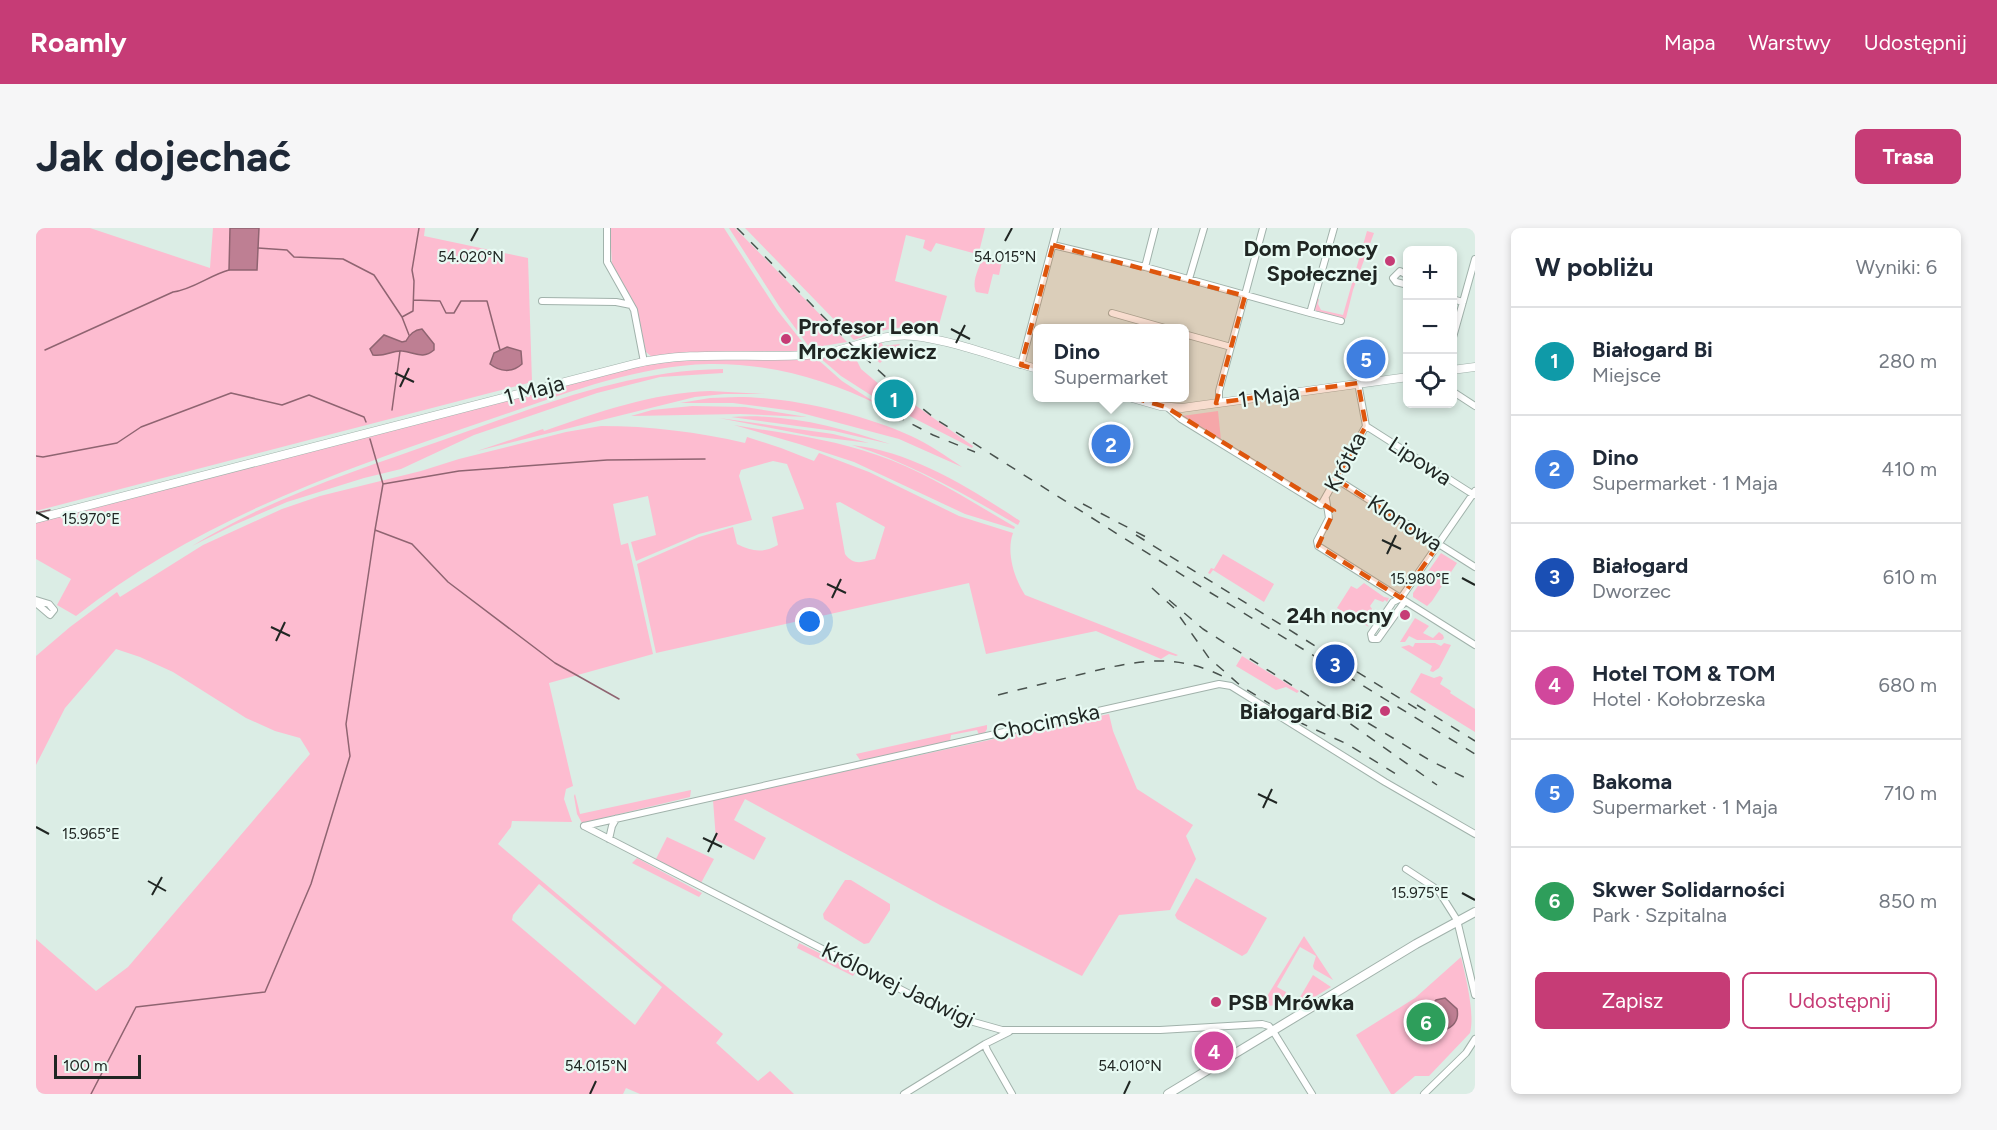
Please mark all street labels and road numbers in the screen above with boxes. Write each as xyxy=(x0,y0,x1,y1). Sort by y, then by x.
street label: 1 Maja xyxy=(501,369,567,411)
street label: 1 Maja xyxy=(1237,378,1301,414)
street label: Krótka xyxy=(1318,428,1372,496)
street label: Lipowa xyxy=(1383,431,1457,491)
street label: Klonowa xyxy=(1362,489,1448,557)
street label: Chocimska xyxy=(990,698,1102,746)
street label: Królowej Jadwigi xyxy=(817,936,979,1034)

